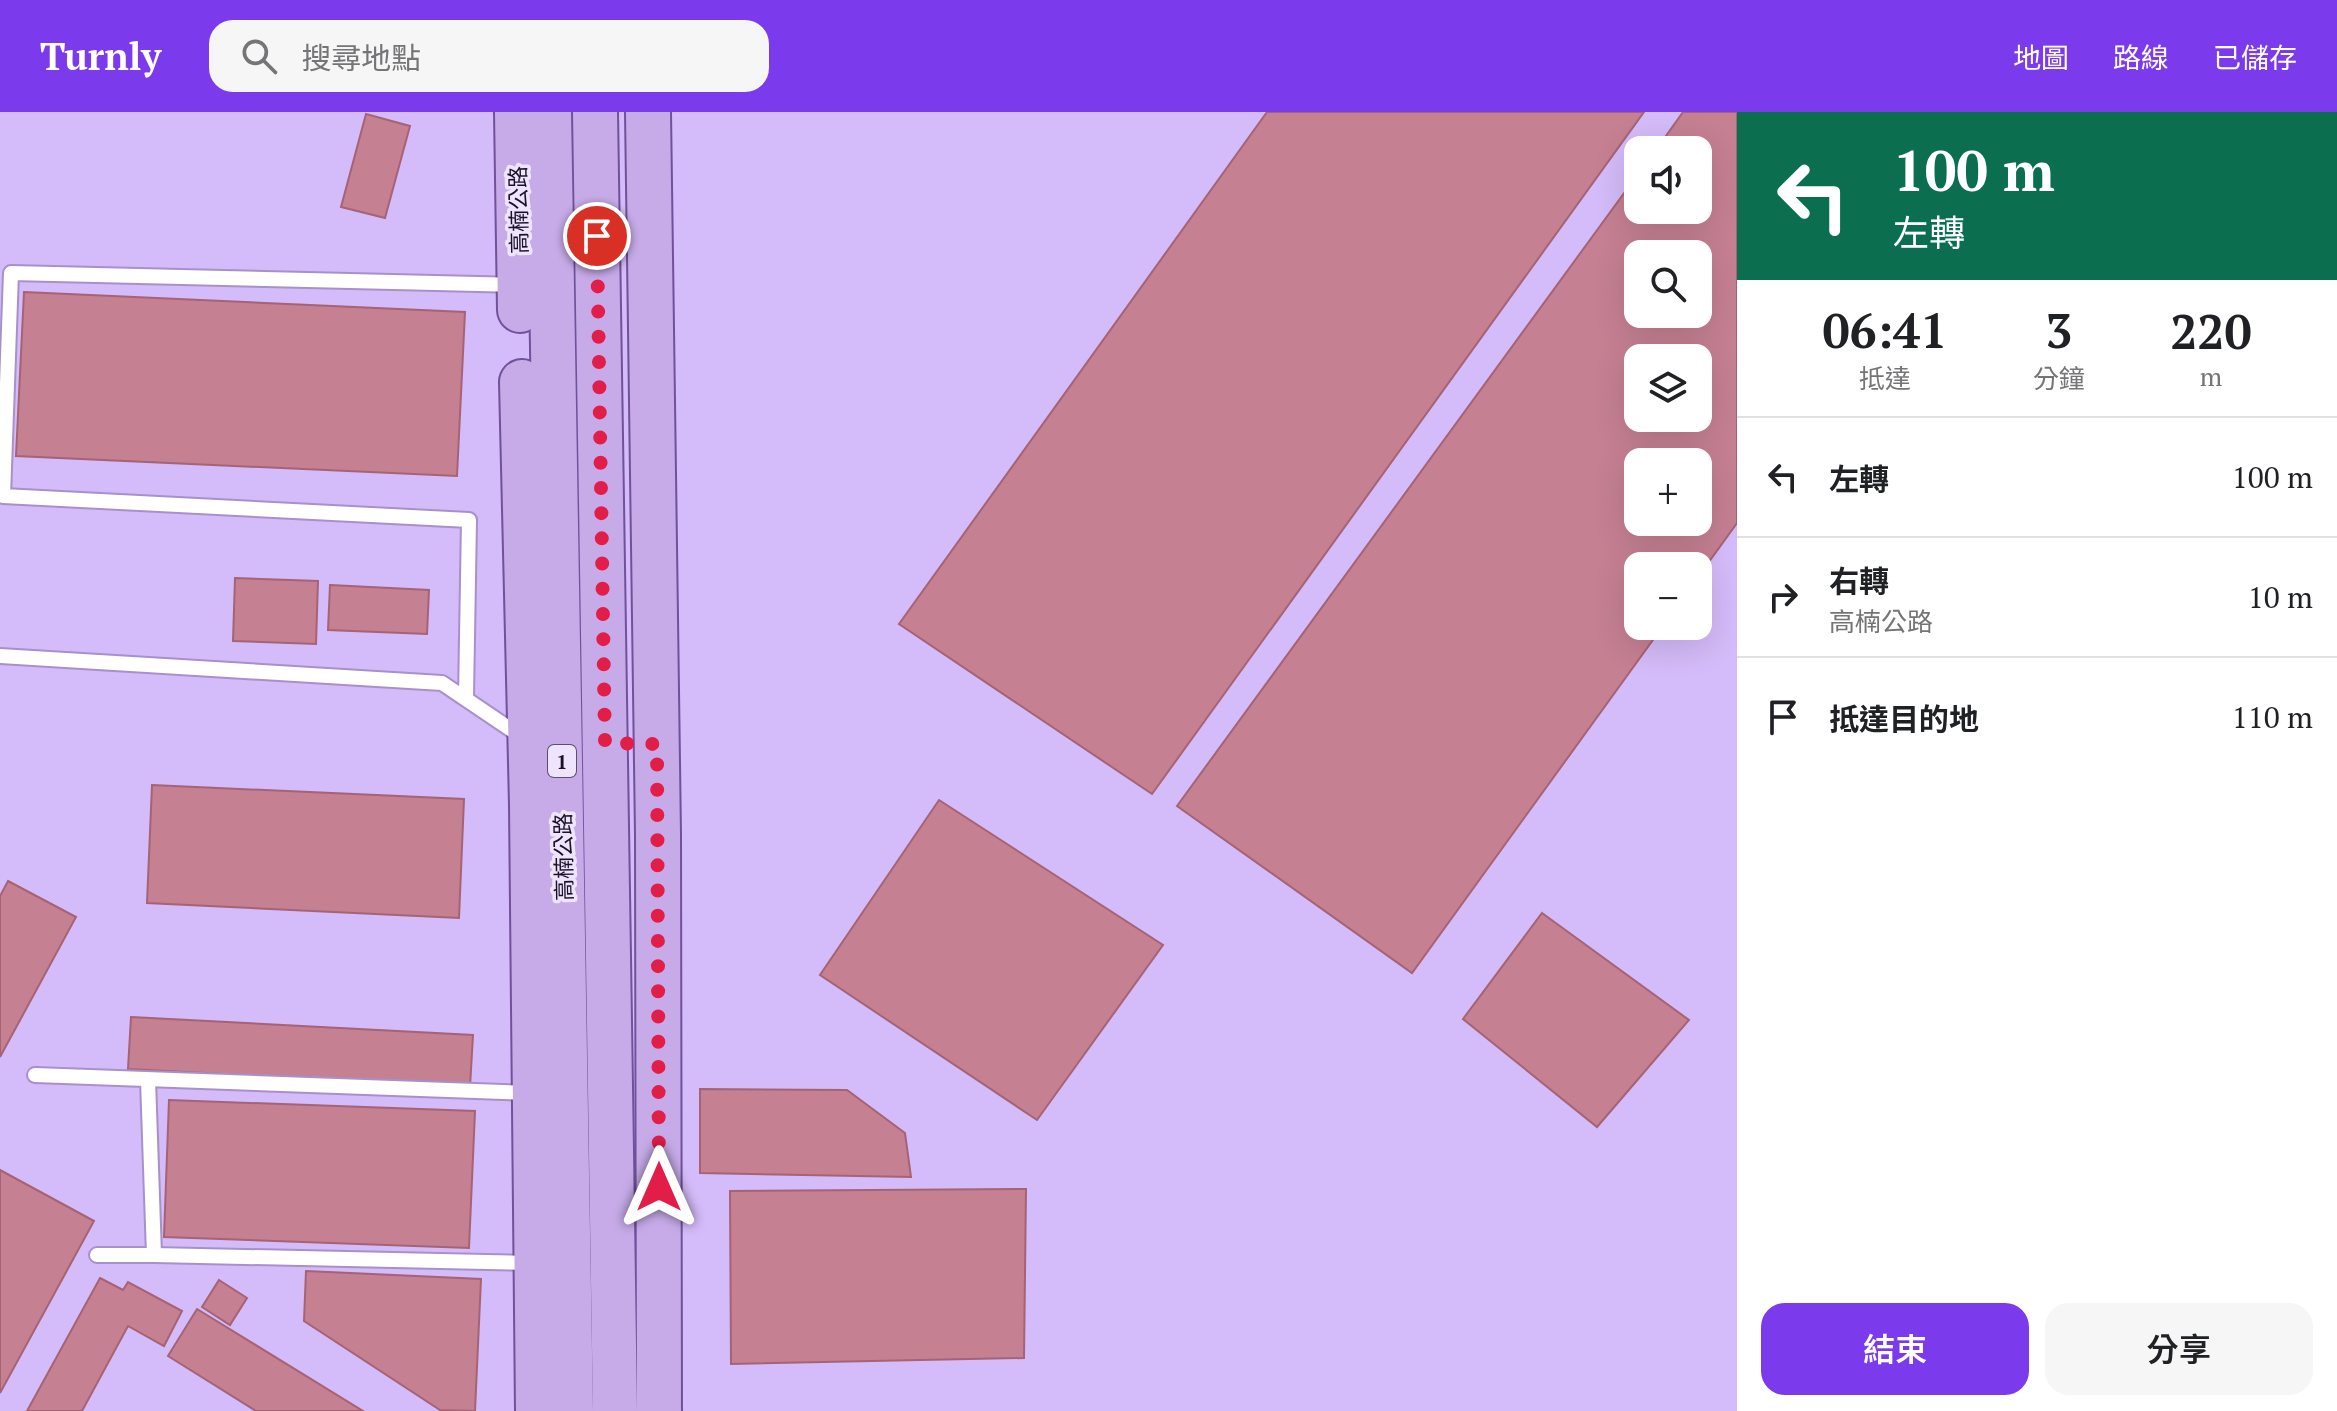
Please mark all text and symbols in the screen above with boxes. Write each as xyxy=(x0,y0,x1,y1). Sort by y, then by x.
search box xyxy=(209,20,769,92)
text: Turnly xyxy=(40,31,161,81)
icon: search xyxy=(237,34,281,78)
text: 搜尋地點 xyxy=(301,38,421,78)
text: 地圖 xyxy=(2013,39,2069,76)
text: 路線 xyxy=(2113,39,2169,76)
text: 已儲存 xyxy=(2213,39,2297,76)
text: 100 m xyxy=(1893,133,2055,207)
map controls xyxy=(1624,136,1712,640)
button: sound xyxy=(1624,136,1712,224)
icon: left xyxy=(1761,144,1865,248)
street label: 高楠公路 xyxy=(503,166,533,254)
pin xyxy=(563,202,631,270)
text: 左轉 xyxy=(1893,209,1965,256)
icon: arrive xyxy=(575,214,619,258)
button: search xyxy=(1624,240,1712,328)
text: 06:41 xyxy=(1822,298,1947,362)
text: 3 xyxy=(2045,298,2072,362)
text: 220 xyxy=(2170,299,2252,363)
button: layers xyxy=(1624,344,1712,432)
text: m xyxy=(2200,359,2222,393)
text: 抵達 xyxy=(1859,361,1911,395)
text: 分鐘 xyxy=(2033,361,2085,395)
button: + xyxy=(1624,448,1712,536)
icon: left xyxy=(1761,455,1805,499)
text: 100 m xyxy=(2232,457,2313,497)
text: 左轉 xyxy=(1829,459,1889,499)
button: − xyxy=(1624,552,1712,640)
text: 右轉 xyxy=(1829,561,1889,601)
icon: right xyxy=(1761,575,1805,619)
text: 10 m xyxy=(2248,577,2313,617)
text: 高楠公路 xyxy=(1829,604,1933,638)
icon: arrive xyxy=(1761,695,1805,739)
text: 110 m xyxy=(2232,697,2313,737)
text: 抵達目的地 xyxy=(1829,699,1979,739)
road number: 1 xyxy=(548,745,576,777)
street label: 高楠公路 xyxy=(548,813,578,901)
position arrow xyxy=(617,1145,701,1229)
button: 結束 xyxy=(1761,1303,2029,1395)
button: 分享 xyxy=(2045,1303,2313,1395)

